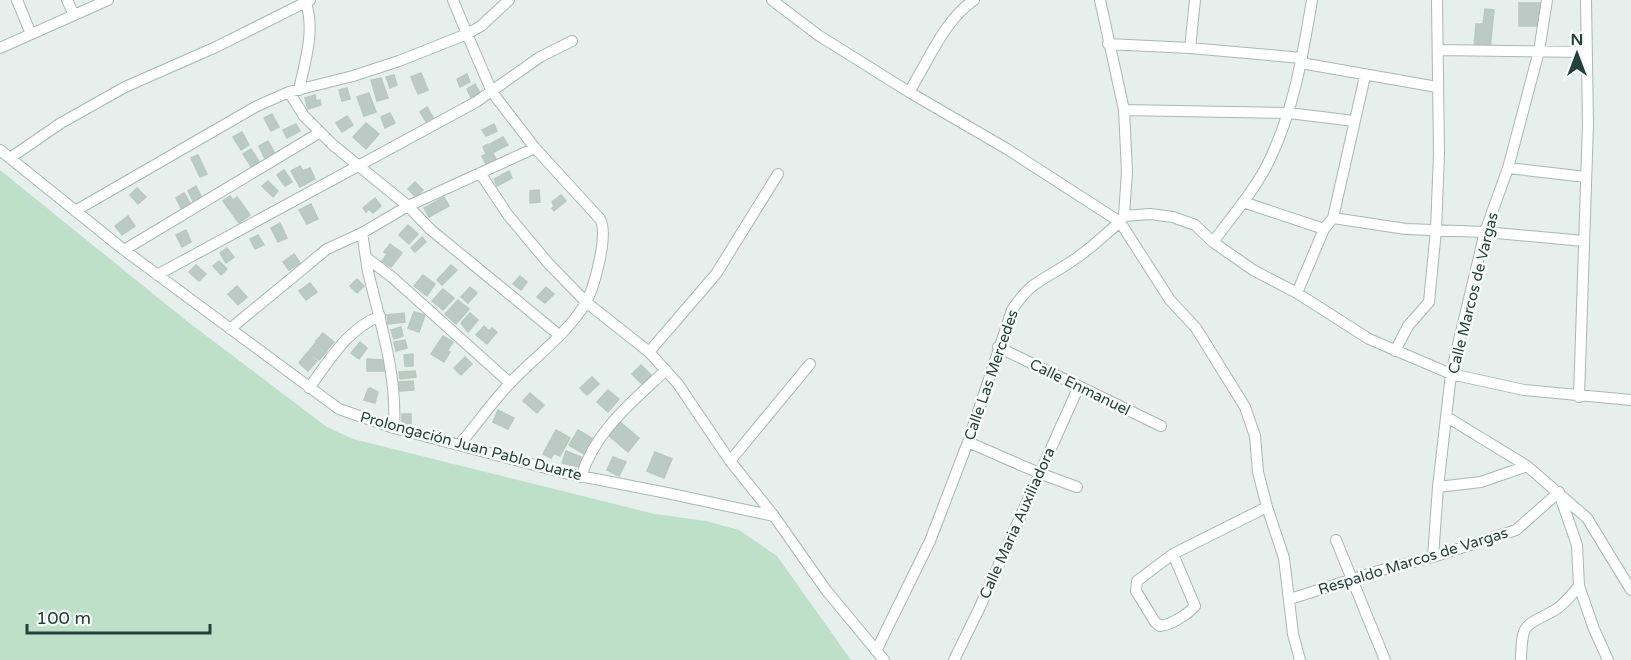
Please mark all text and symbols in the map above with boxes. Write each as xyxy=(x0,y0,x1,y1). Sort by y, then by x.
north arrow xyxy=(1547,24,1607,84)
text: N xyxy=(1571,30,1583,50)
street label: Calle Marcos de Vargas xyxy=(1444,210,1502,376)
street label: Calle Las Mercedes xyxy=(960,307,1022,443)
street label: Calle Enmanuel xyxy=(1027,355,1133,419)
street label: Prolongación Juan Pablo Duarte xyxy=(358,408,584,484)
street label: Calle Maria Auxiliadora xyxy=(975,444,1059,602)
street label: Respaldo Marcos de Vargas xyxy=(1316,524,1510,598)
scale bar xyxy=(27,597,210,635)
text: 100 m xyxy=(36,607,91,629)

